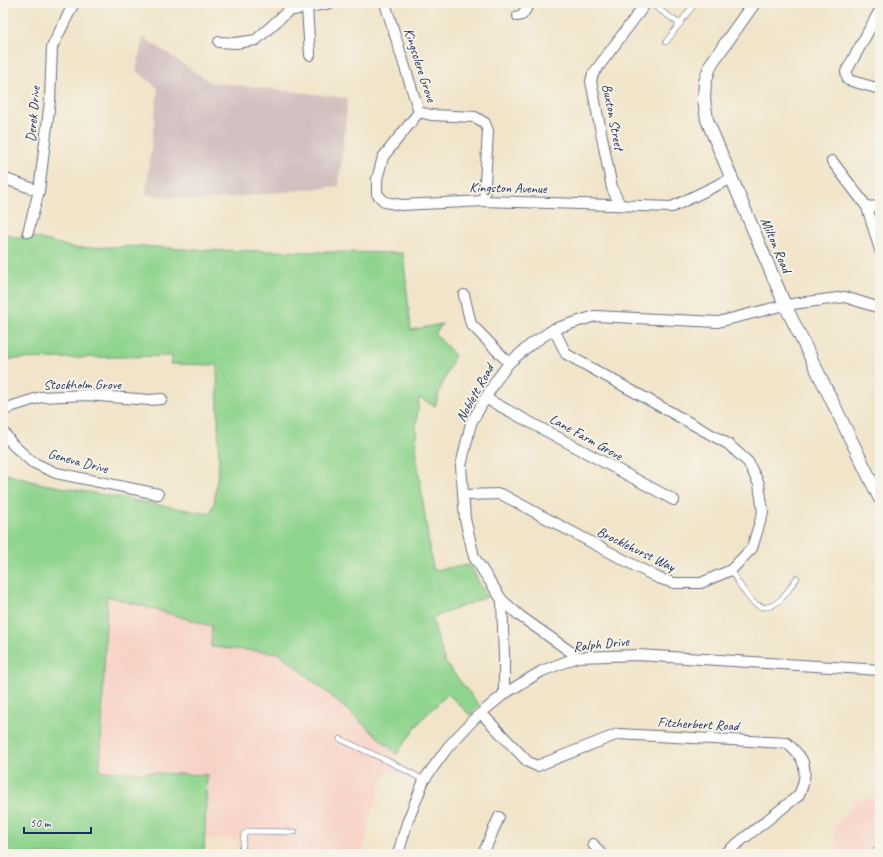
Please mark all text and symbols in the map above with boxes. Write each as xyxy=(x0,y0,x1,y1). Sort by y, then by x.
street label: Kingsclere Grove xyxy=(400,26,440,105)
street label: Buxton Street xyxy=(598,82,628,154)
street label: Derek Drive xyxy=(22,84,44,143)
street label: Kingston Avenue xyxy=(469,179,548,197)
street label: Milton Road xyxy=(757,215,796,277)
street label: Noblett Road xyxy=(452,359,499,425)
street label: Stockholm Grove xyxy=(43,376,122,393)
street label: Lane Farm Grove xyxy=(547,410,627,465)
street label: Geneva Drive xyxy=(46,445,111,477)
street label: Brocklehurst Way xyxy=(594,523,679,576)
street label: Ralph Drive xyxy=(572,632,631,655)
street label: Fitzherbert Road xyxy=(657,713,742,735)
scale bar xyxy=(24,809,91,835)
text: 50 m xyxy=(30,815,52,831)

